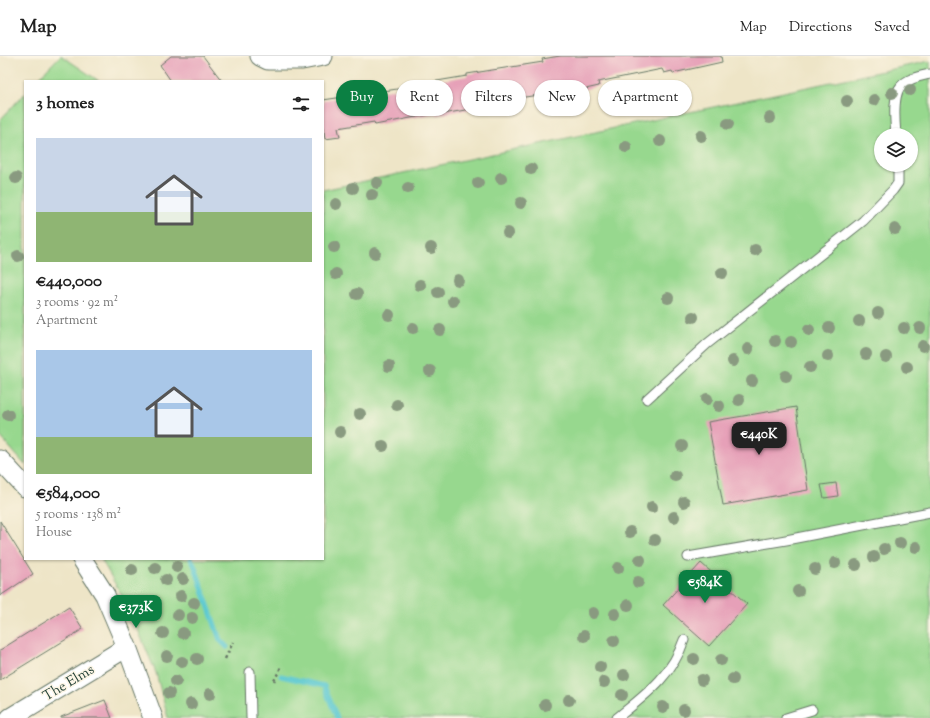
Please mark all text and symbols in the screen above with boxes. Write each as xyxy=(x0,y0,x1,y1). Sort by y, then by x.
text: Map xyxy=(20,14,57,41)
text: Map xyxy=(740,18,767,38)
text: Directions xyxy=(789,18,852,38)
text: Saved xyxy=(874,18,910,38)
chip: Buy xyxy=(336,80,388,116)
chip: Rent xyxy=(396,80,453,116)
chip: Filters xyxy=(461,80,526,116)
chip: New xyxy=(534,80,590,116)
chip: Apartment xyxy=(598,80,692,116)
text: 3 homes xyxy=(36,92,94,116)
icon: filters xyxy=(290,93,312,115)
map controls xyxy=(874,128,918,172)
button: layers xyxy=(874,128,918,172)
icon: home xyxy=(138,164,210,236)
text: €440,000 xyxy=(36,270,102,294)
text: 3 rooms · 92 m² xyxy=(36,294,118,312)
text: Apartment xyxy=(36,312,97,330)
icon: home xyxy=(138,376,210,448)
pin: €440K xyxy=(731,422,787,456)
text: €440K xyxy=(741,426,777,444)
text: €584,000 xyxy=(36,482,100,506)
text: 5 rooms · 138 m² xyxy=(36,506,121,524)
text: House xyxy=(36,524,72,542)
pin: €584K xyxy=(677,570,733,604)
text: €584K xyxy=(688,574,722,592)
pin: €373K xyxy=(108,595,164,629)
text: €373K xyxy=(119,599,153,617)
street label: The Elms xyxy=(40,660,99,707)

